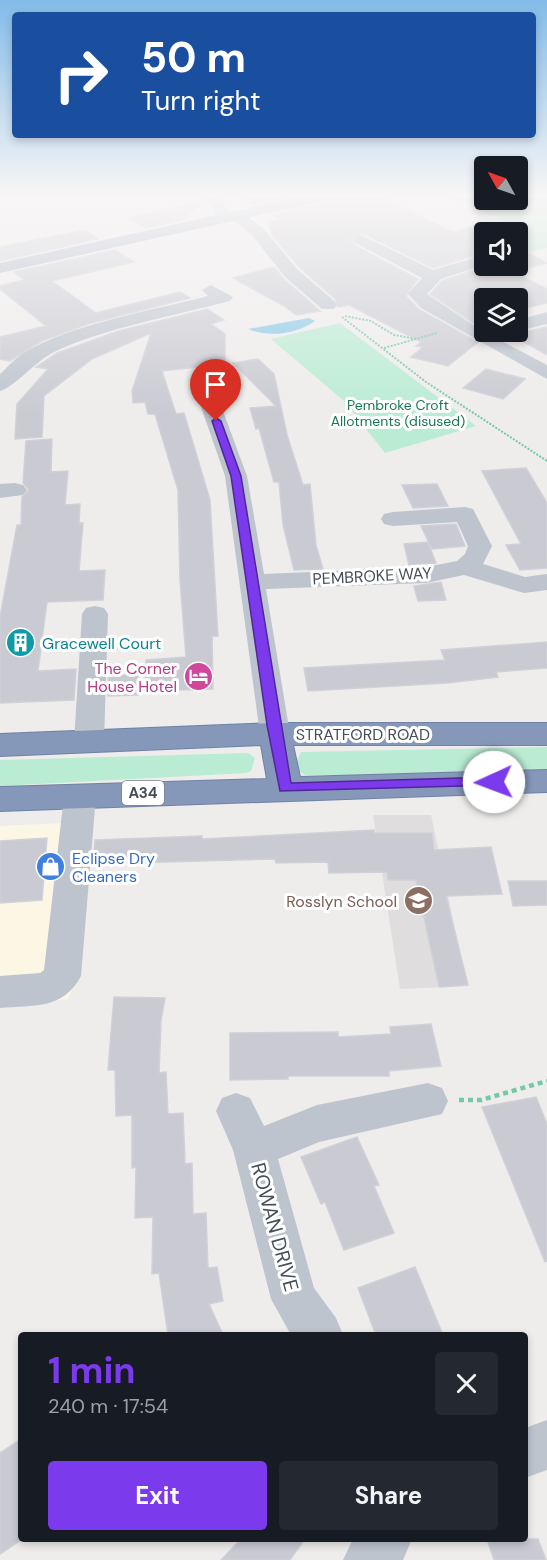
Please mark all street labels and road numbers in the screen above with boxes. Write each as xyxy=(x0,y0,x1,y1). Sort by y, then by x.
street label: PEMBROKE WAY xyxy=(312,562,432,590)
street label: STRATFORD ROAD xyxy=(296,724,430,745)
road number: A34 xyxy=(122,781,164,805)
street label: ROWAN DRIVE xyxy=(245,1160,305,1294)

